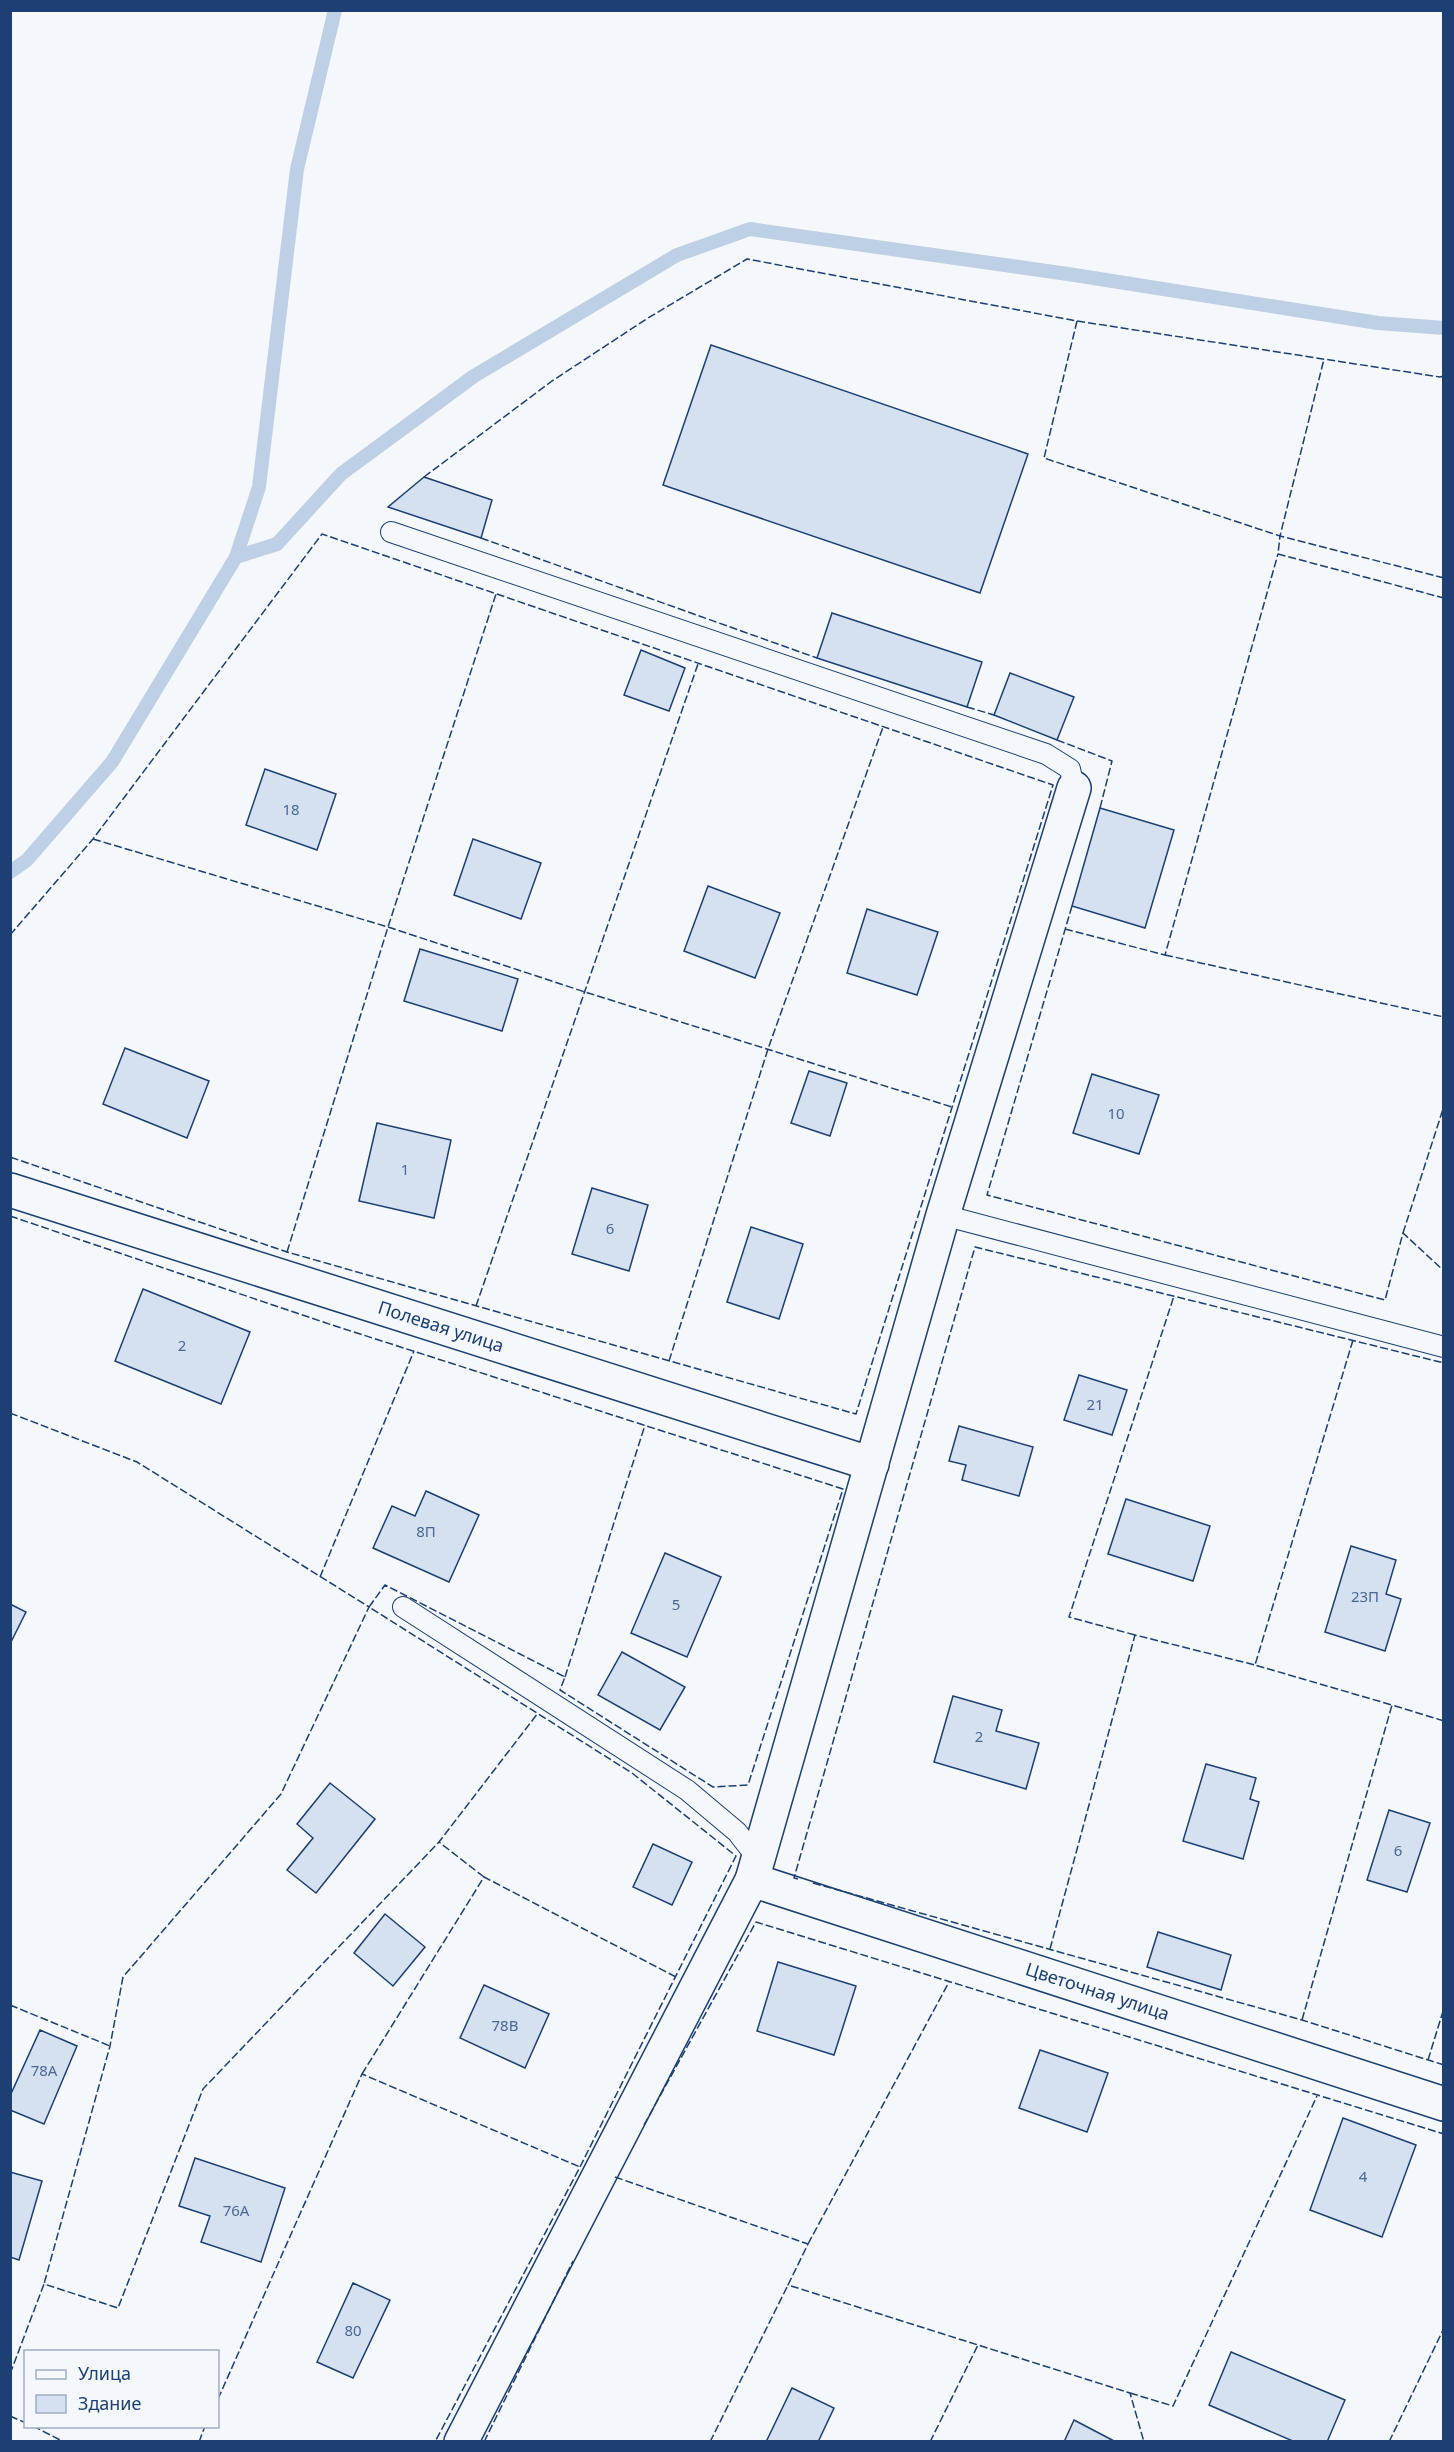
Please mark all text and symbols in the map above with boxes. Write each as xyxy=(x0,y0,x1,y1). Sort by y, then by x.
house number: 18 xyxy=(282,799,300,819)
house number: 10 xyxy=(1107,1103,1125,1123)
house number: 1 xyxy=(401,1159,409,1179)
house number: 6 xyxy=(606,1218,614,1238)
street label: Полевая улица xyxy=(375,1295,507,1357)
house number: 2 xyxy=(178,1335,186,1355)
house number: 21 xyxy=(1086,1394,1104,1414)
house number: 8П xyxy=(416,1521,436,1541)
house number: 23П xyxy=(1351,1586,1379,1606)
house number: 5 xyxy=(672,1594,680,1614)
house number: 2 xyxy=(975,1726,983,1746)
house number: 6 xyxy=(1394,1840,1402,1860)
street label: Цветочная улица xyxy=(1023,1956,1173,2025)
house number: 78В xyxy=(492,2015,518,2035)
house number: 78А xyxy=(31,2060,58,2080)
house number: 4 xyxy=(1359,2166,1368,2186)
house number: 76А xyxy=(223,2200,250,2220)
house number: 80 xyxy=(344,2320,362,2340)
legend xyxy=(24,2350,219,2428)
text: Улица xyxy=(78,2361,131,2385)
text: Здание xyxy=(78,2391,142,2415)

